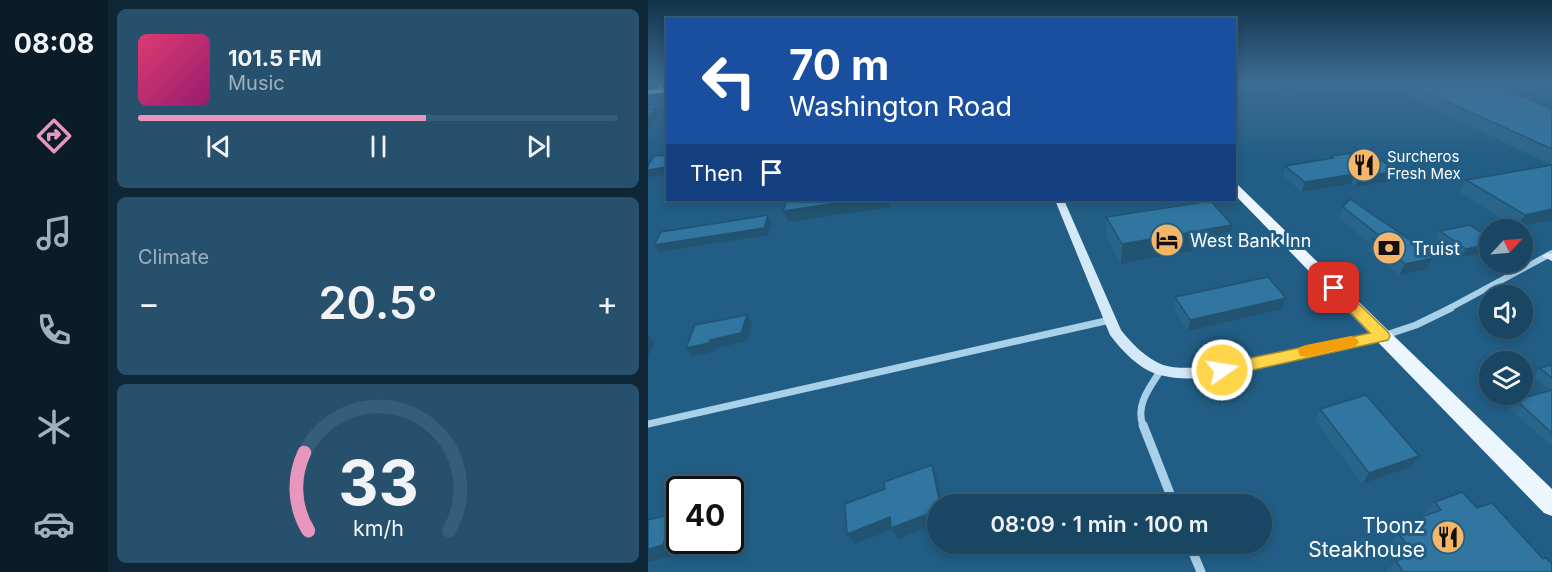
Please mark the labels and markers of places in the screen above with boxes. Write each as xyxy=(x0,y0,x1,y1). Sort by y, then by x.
restaurant icon: Surcheros Fresh Mex xyxy=(1346,147,1382,183)
place label: Surcheros Fresh Mex xyxy=(1387,147,1461,183)
hotel icon: West Bank Inn xyxy=(1149,222,1185,258)
place label: West Bank Inn xyxy=(1190,230,1311,251)
bank icon: Truist xyxy=(1371,230,1407,266)
place label: Truist xyxy=(1412,238,1460,259)
pin xyxy=(1308,262,1359,313)
place label: Tbonz Steakhouse xyxy=(1308,513,1425,562)
restaurant icon: Tbonz Steakhouse xyxy=(1430,519,1466,555)

